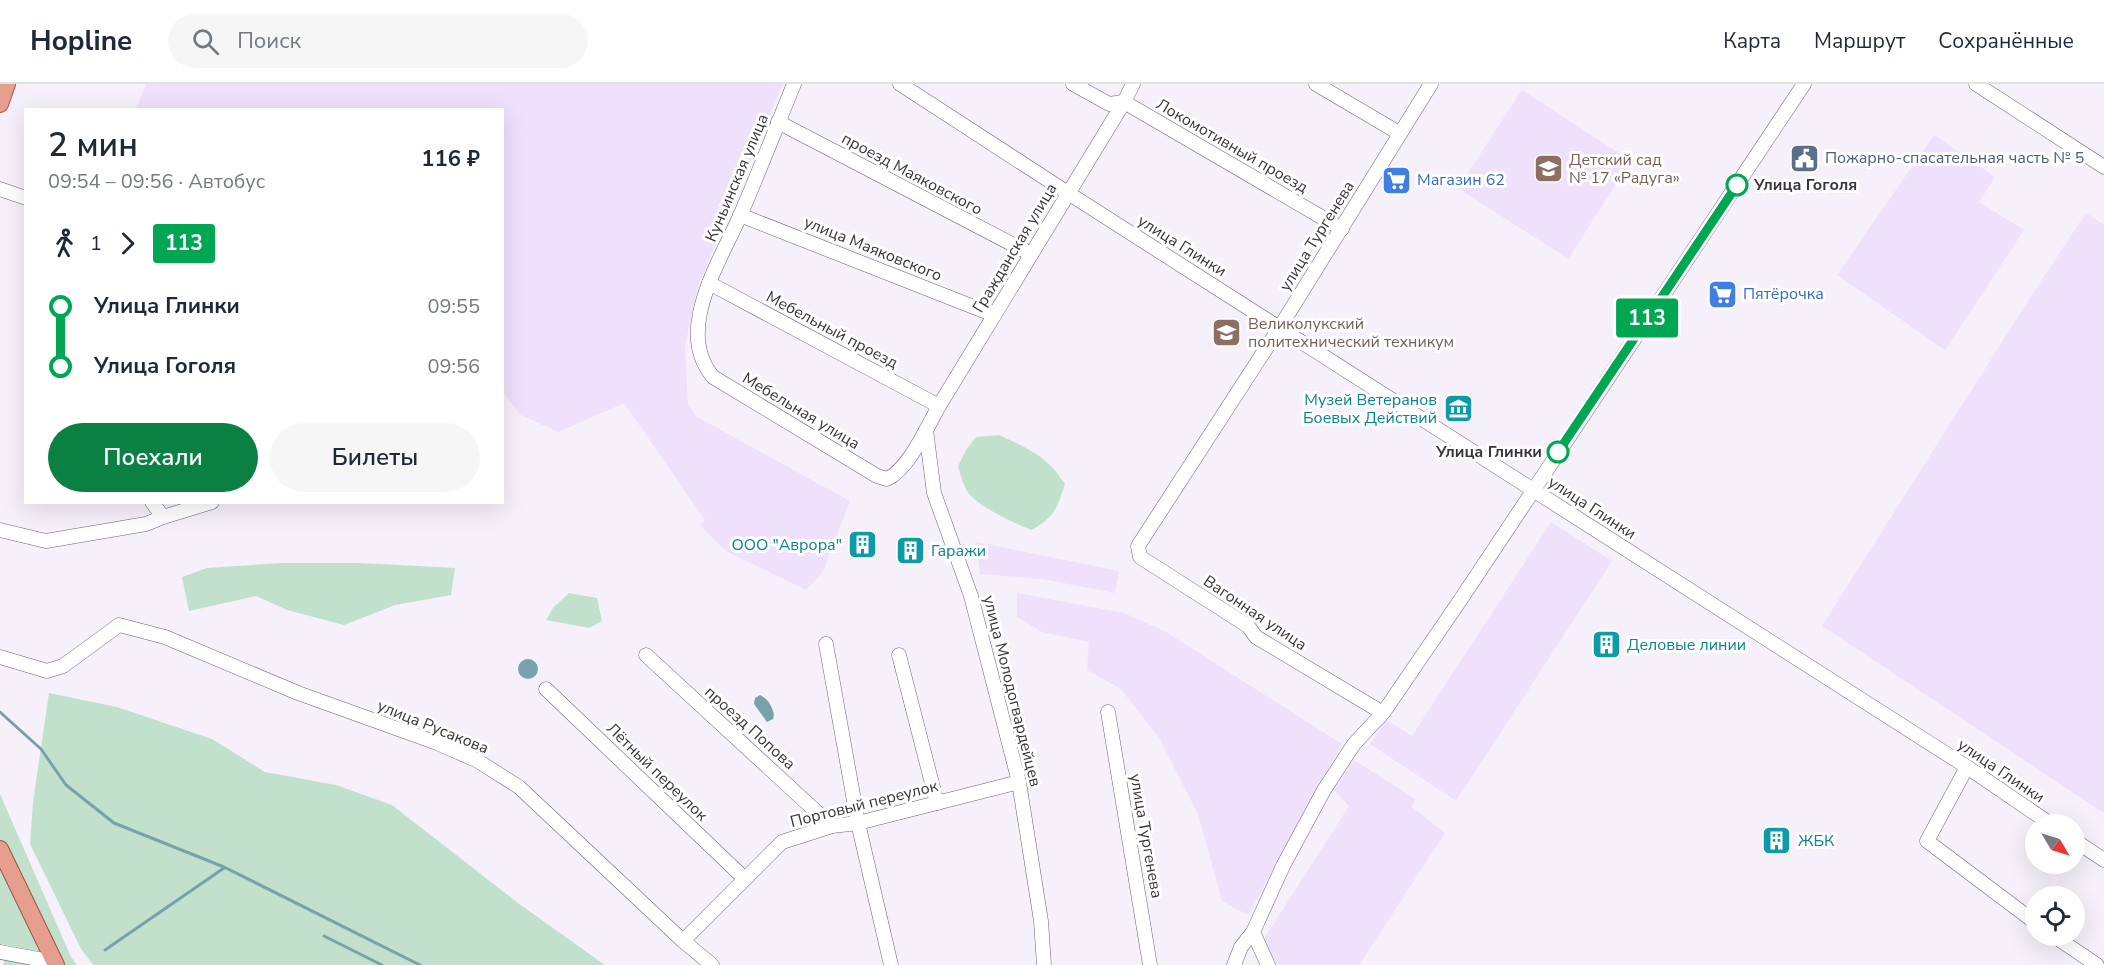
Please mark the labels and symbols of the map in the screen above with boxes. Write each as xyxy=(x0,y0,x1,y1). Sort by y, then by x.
street label: Локомотивный проезд xyxy=(1152,94,1312,199)
street label: Куньинская улица xyxy=(700,111,774,245)
street label: проезд Маяковского xyxy=(838,128,986,220)
public building icon: Пожарно-спасательная часть № 5 xyxy=(1788,142,1820,174)
place label: Пожарно-спасательная часть № 5 xyxy=(1825,147,2084,169)
place label: Детский сад № 17 «Радуга» xyxy=(1569,149,1680,189)
school or university icon: Детский сад № 17 «Радуга» xyxy=(1532,153,1564,185)
supermarket icon: Магазин 62 xyxy=(1380,164,1412,196)
place label: Магазин 62 xyxy=(1417,169,1505,191)
marker: Улица Гоголя xyxy=(1726,174,1748,196)
place label: Улица Гоголя xyxy=(1753,174,1857,196)
street label: улица Тургенева xyxy=(1274,177,1360,295)
street label: Гражданская улица xyxy=(968,179,1062,317)
street label: улица Глинки xyxy=(1133,210,1231,282)
street label: улица Маяковского xyxy=(801,211,945,287)
supermarket icon: Пятёрочка xyxy=(1706,278,1738,310)
place label: Пятёрочка xyxy=(1743,283,1824,305)
street label: Мебельный проезд xyxy=(762,286,902,374)
line badge: 113 xyxy=(1612,298,1682,338)
place label: Великолукский политехнический техникум xyxy=(1248,313,1454,353)
school or university icon: Великолукский политехнический техникум xyxy=(1211,317,1243,349)
street label: Мебельная улица xyxy=(738,367,864,455)
place label: Музей Ветеранов Боевых Действий xyxy=(1303,389,1437,429)
museum icon: Музей Ветеранов Боевых Действий xyxy=(1442,393,1474,425)
place label: Улица Глинки xyxy=(1435,441,1542,463)
marker: Улица Глинки xyxy=(1547,441,1569,463)
street label: улица Глинки xyxy=(1544,471,1640,545)
building icon: ООО "Аврора" xyxy=(847,529,879,561)
place label: ООО "Аврора" xyxy=(731,534,842,556)
building icon: Гаражи xyxy=(894,535,926,567)
place label: Гаражи xyxy=(931,540,986,562)
street label: Вагонная улица xyxy=(1199,570,1311,656)
street label: улица Молодогвардейцев xyxy=(978,593,1046,789)
building icon: Деловые линии xyxy=(1590,629,1622,661)
place label: Деловые линии xyxy=(1627,634,1746,656)
street label: проезд Попова xyxy=(700,681,800,775)
street label: улица Русакова xyxy=(374,695,492,759)
street label: Лётный переулок xyxy=(602,718,713,826)
street label: улица Глинки xyxy=(1953,734,2049,808)
street label: улица Тургенева xyxy=(1124,772,1168,900)
street label: Портовый переулок xyxy=(788,775,941,833)
north arrow xyxy=(2025,814,2085,874)
building icon: ЖБК xyxy=(1761,825,1793,857)
place label: ЖБК xyxy=(1798,830,1835,852)

